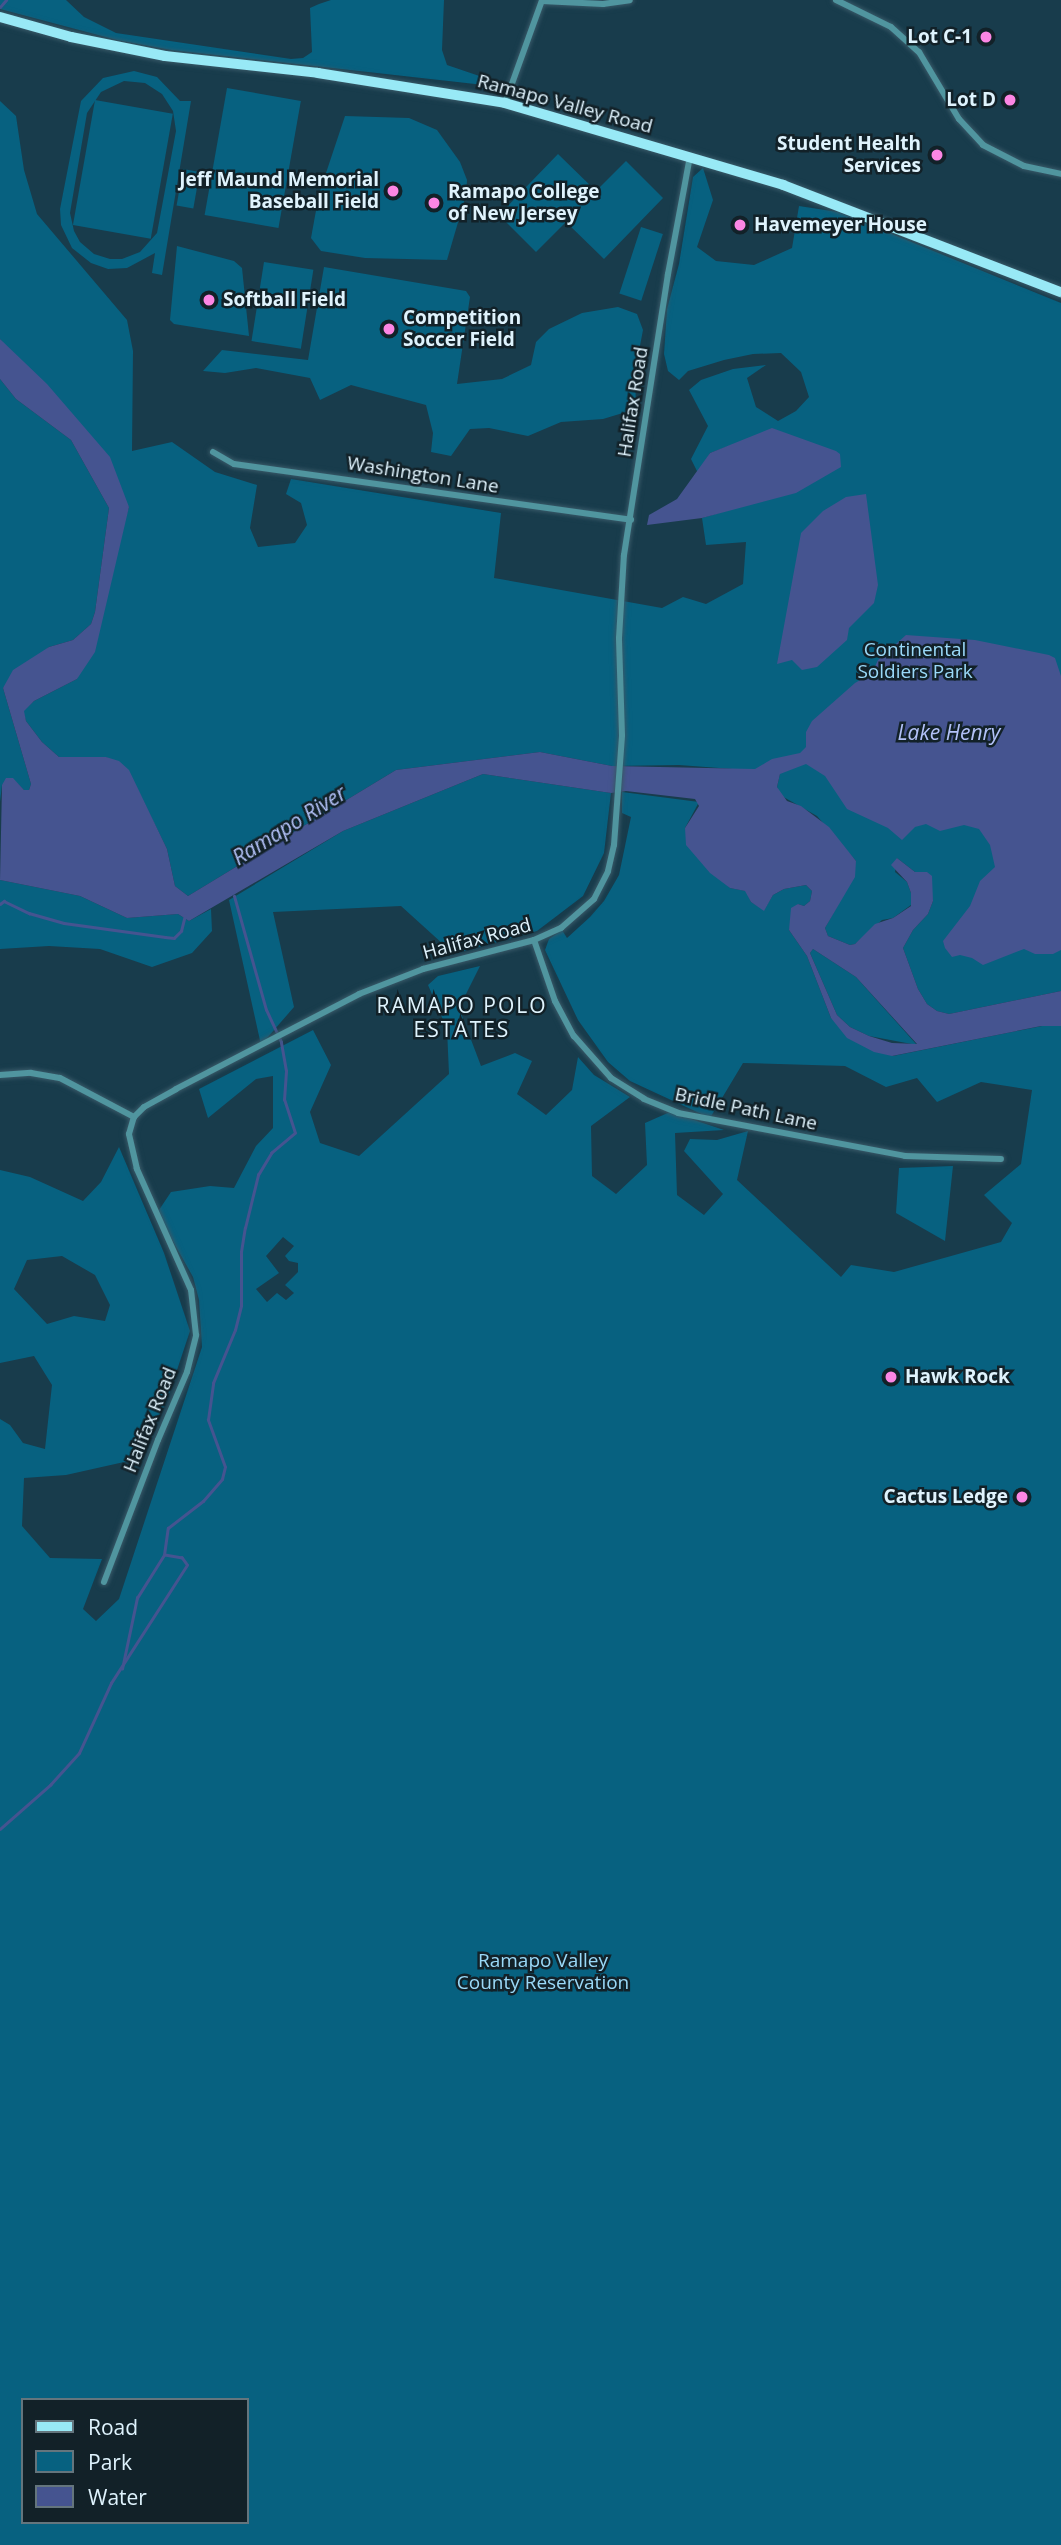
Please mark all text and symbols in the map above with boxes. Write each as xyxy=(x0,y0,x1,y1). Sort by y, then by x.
place label: Lot C-1 xyxy=(907,26,972,48)
marker: Lot C-1 xyxy=(978,29,994,45)
street label: Ramapo Valley Road xyxy=(475,70,655,138)
place label: Lot D xyxy=(946,89,996,111)
marker: Lot D xyxy=(1002,92,1018,108)
place label: Student Health Services xyxy=(777,133,921,177)
marker: Student Health Services xyxy=(927,145,947,165)
place label: Jeff Maund Memorial Baseball Field xyxy=(179,169,379,213)
place label: Ramapo College of New Jersey xyxy=(448,181,600,225)
marker: Jeff Maund Memorial Baseball Field xyxy=(385,183,401,199)
marker: Ramapo College of New Jersey xyxy=(426,195,442,211)
place label: Havemeyer House xyxy=(754,214,927,236)
marker: Havemeyer House xyxy=(732,217,748,233)
place label: Softball Field xyxy=(223,289,346,311)
marker: Softball Field xyxy=(201,292,217,308)
place label: Competition Soccer Field xyxy=(403,307,521,351)
marker: Competition Soccer Field xyxy=(381,321,397,337)
street label: Halifax Road xyxy=(613,345,653,459)
street label: Washington Lane xyxy=(346,452,500,498)
park label: Continental Soldiers Park xyxy=(857,639,973,683)
water label: Lake Henry xyxy=(898,719,1000,745)
water label: Ramapo River xyxy=(228,780,350,870)
street label: Halifax Road xyxy=(420,914,534,964)
district label: RAMAPO POLO ESTATES xyxy=(378,992,546,1042)
street label: Bridle Path Lane xyxy=(673,1083,819,1135)
street label: Halifax Road xyxy=(119,1364,181,1476)
place label: Hawk Rock xyxy=(905,1366,1010,1388)
marker: Hawk Rock xyxy=(883,1369,899,1385)
place label: Cactus Ledge xyxy=(884,1486,1008,1508)
marker: Cactus Ledge xyxy=(1014,1489,1030,1505)
park label: Ramapo Valley County Reservation xyxy=(457,1950,629,1994)
legend xyxy=(21,2398,248,2524)
text: Road xyxy=(88,2413,138,2441)
text: Park xyxy=(88,2448,132,2476)
text: Water xyxy=(88,2483,147,2511)

